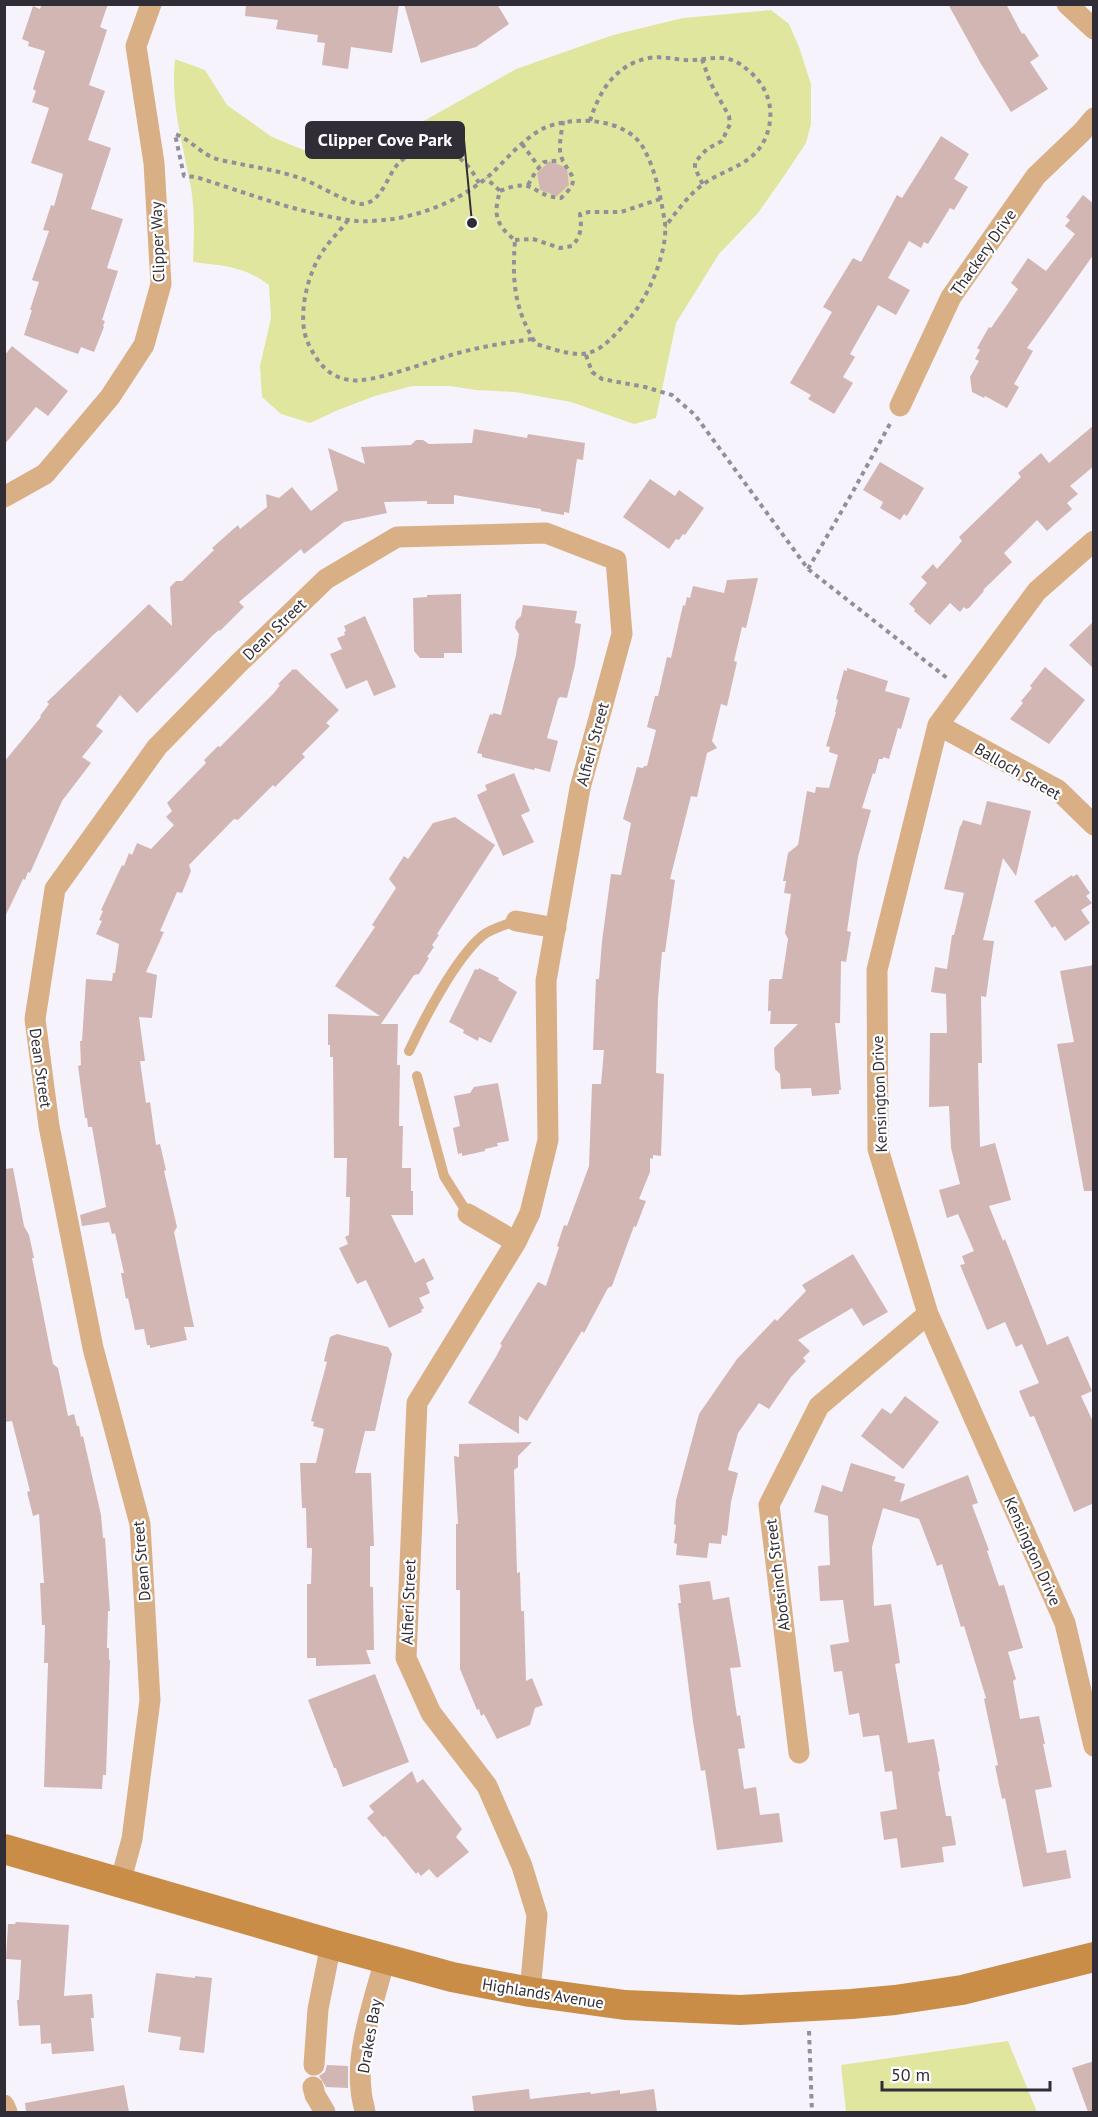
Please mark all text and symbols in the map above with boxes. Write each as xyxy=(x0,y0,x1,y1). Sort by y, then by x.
callout: Clipper Cove Park xyxy=(306,122,464,158)
text: Clipper Cove Park xyxy=(318,128,452,151)
street label: Clipper Way xyxy=(146,201,168,283)
street label: Thackery Drive xyxy=(946,205,1020,299)
street label: Dean Street xyxy=(238,593,310,664)
street label: Alfieri Street xyxy=(571,699,613,788)
street label: Balloch Street xyxy=(971,738,1065,804)
street label: Dean Street xyxy=(26,1027,57,1110)
street label: Kensington Drive xyxy=(867,1035,891,1153)
street label: Kensington Drive xyxy=(1000,1494,1066,1608)
street label: Abotsinch Street xyxy=(760,1517,794,1632)
street label: Dean Street xyxy=(127,1520,154,1602)
street label: Alfieri Street xyxy=(397,1558,420,1645)
street label: Highlands Avenue xyxy=(481,1974,605,2012)
street label: Drakes Bay xyxy=(353,1997,385,2075)
scale bar xyxy=(882,2054,1050,2092)
text: 50 m xyxy=(891,2063,930,2086)

